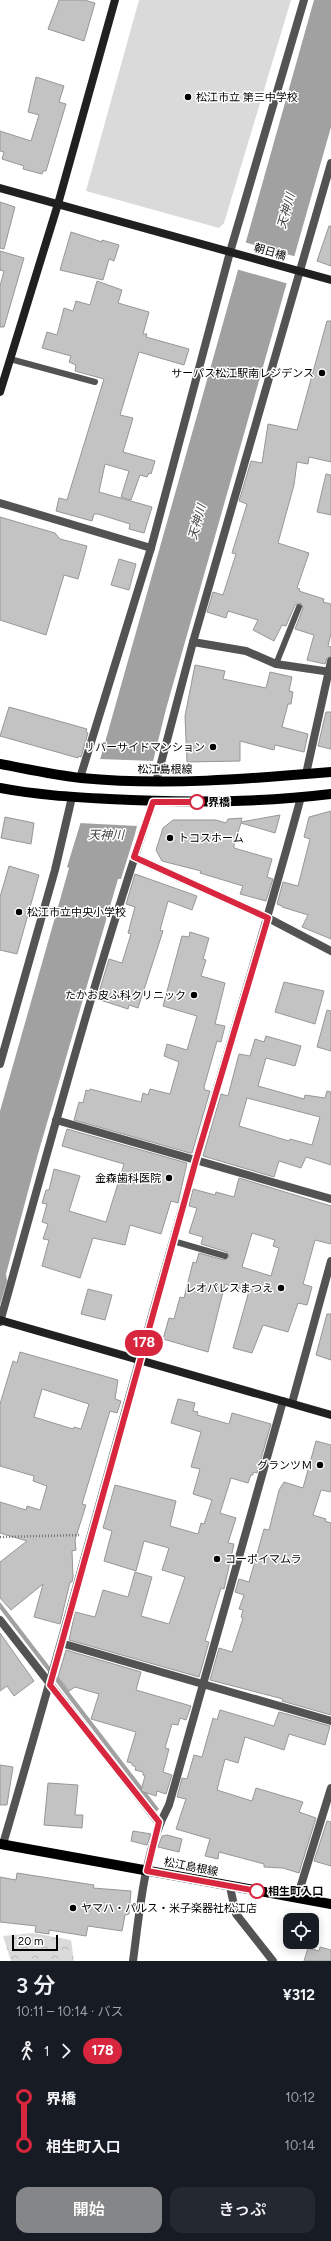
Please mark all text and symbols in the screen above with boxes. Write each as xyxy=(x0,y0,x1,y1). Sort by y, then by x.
place label: 松江市立 第三中学校 xyxy=(196,91,298,104)
marker: 松江市立 第三中学校 xyxy=(183,92,193,102)
water label: 天神川 xyxy=(274,190,298,230)
street label: 朝日橋 xyxy=(252,241,288,263)
place label: サーパス松江駅南レジデンス xyxy=(171,367,314,380)
marker: サーパス松江駅南レジデンス xyxy=(317,368,327,378)
water label: 天神川 xyxy=(185,501,209,541)
place label: リバーサイドマンション xyxy=(84,741,205,754)
marker: リバーサイドマンション xyxy=(208,742,218,752)
street label: 松江島根線 xyxy=(138,763,193,776)
marker: 界橋 xyxy=(189,794,205,810)
place label: 界橋 xyxy=(208,796,230,809)
water label: 天神川 xyxy=(88,828,126,842)
place label: トコスホーム xyxy=(178,832,244,845)
marker: トコスホーム xyxy=(165,833,175,843)
place label: 松江市立中央小学校 xyxy=(27,906,126,919)
marker: 松江市立中央小学校 xyxy=(14,907,24,917)
place label: たかお皮ふ科クリニック xyxy=(65,989,186,1002)
marker: たかお皮ふ科クリニック xyxy=(189,990,199,1000)
place label: 金森歯科医院 xyxy=(95,1172,161,1185)
marker: 金森歯科医院 xyxy=(164,1173,174,1183)
place label: レオパレスまつえ xyxy=(185,1282,273,1295)
marker: レオパレスまつえ xyxy=(276,1283,286,1293)
line badge: 178 xyxy=(121,1330,167,1356)
text: 178 xyxy=(133,1334,155,1351)
place label: グランツＭ xyxy=(257,1459,312,1472)
marker: グランツＭ xyxy=(315,1460,325,1470)
place label: コーポイマムラ xyxy=(225,1553,301,1566)
marker: コーポイマムラ xyxy=(212,1554,222,1564)
street label: 松江島根線 xyxy=(163,1855,219,1879)
marker: 相生町入口 xyxy=(249,1883,265,1899)
place label: 相生町入口 xyxy=(268,1885,323,1898)
place label: ヤマハ・パルス・米子楽器社松江店 xyxy=(81,1902,257,1915)
marker: ヤマハ・パルス・米子楽器社松江店 xyxy=(68,1903,78,1913)
map controls xyxy=(283,1913,319,1949)
button: locate xyxy=(283,1913,319,1949)
scale bar xyxy=(12,1933,58,1952)
text: 20 m xyxy=(18,1935,43,1948)
text: 3 分 xyxy=(16,1972,55,1999)
text: ¥312 xyxy=(283,1986,315,2004)
text: 10:11 – 10:14 · バス xyxy=(16,2004,123,2019)
icon: walk xyxy=(16,2040,38,2062)
icon: forward xyxy=(55,2040,77,2062)
text: 178 xyxy=(91,2042,114,2059)
text: 1 xyxy=(44,2044,49,2059)
text: 界橋 xyxy=(46,2090,76,2108)
text: 10:12 xyxy=(285,2090,315,2105)
text: 相生町入口 xyxy=(46,2138,121,2156)
text: 10:14 xyxy=(285,2138,315,2153)
button: 開始 xyxy=(16,2187,162,2233)
button: きっぷ xyxy=(170,2187,315,2233)

